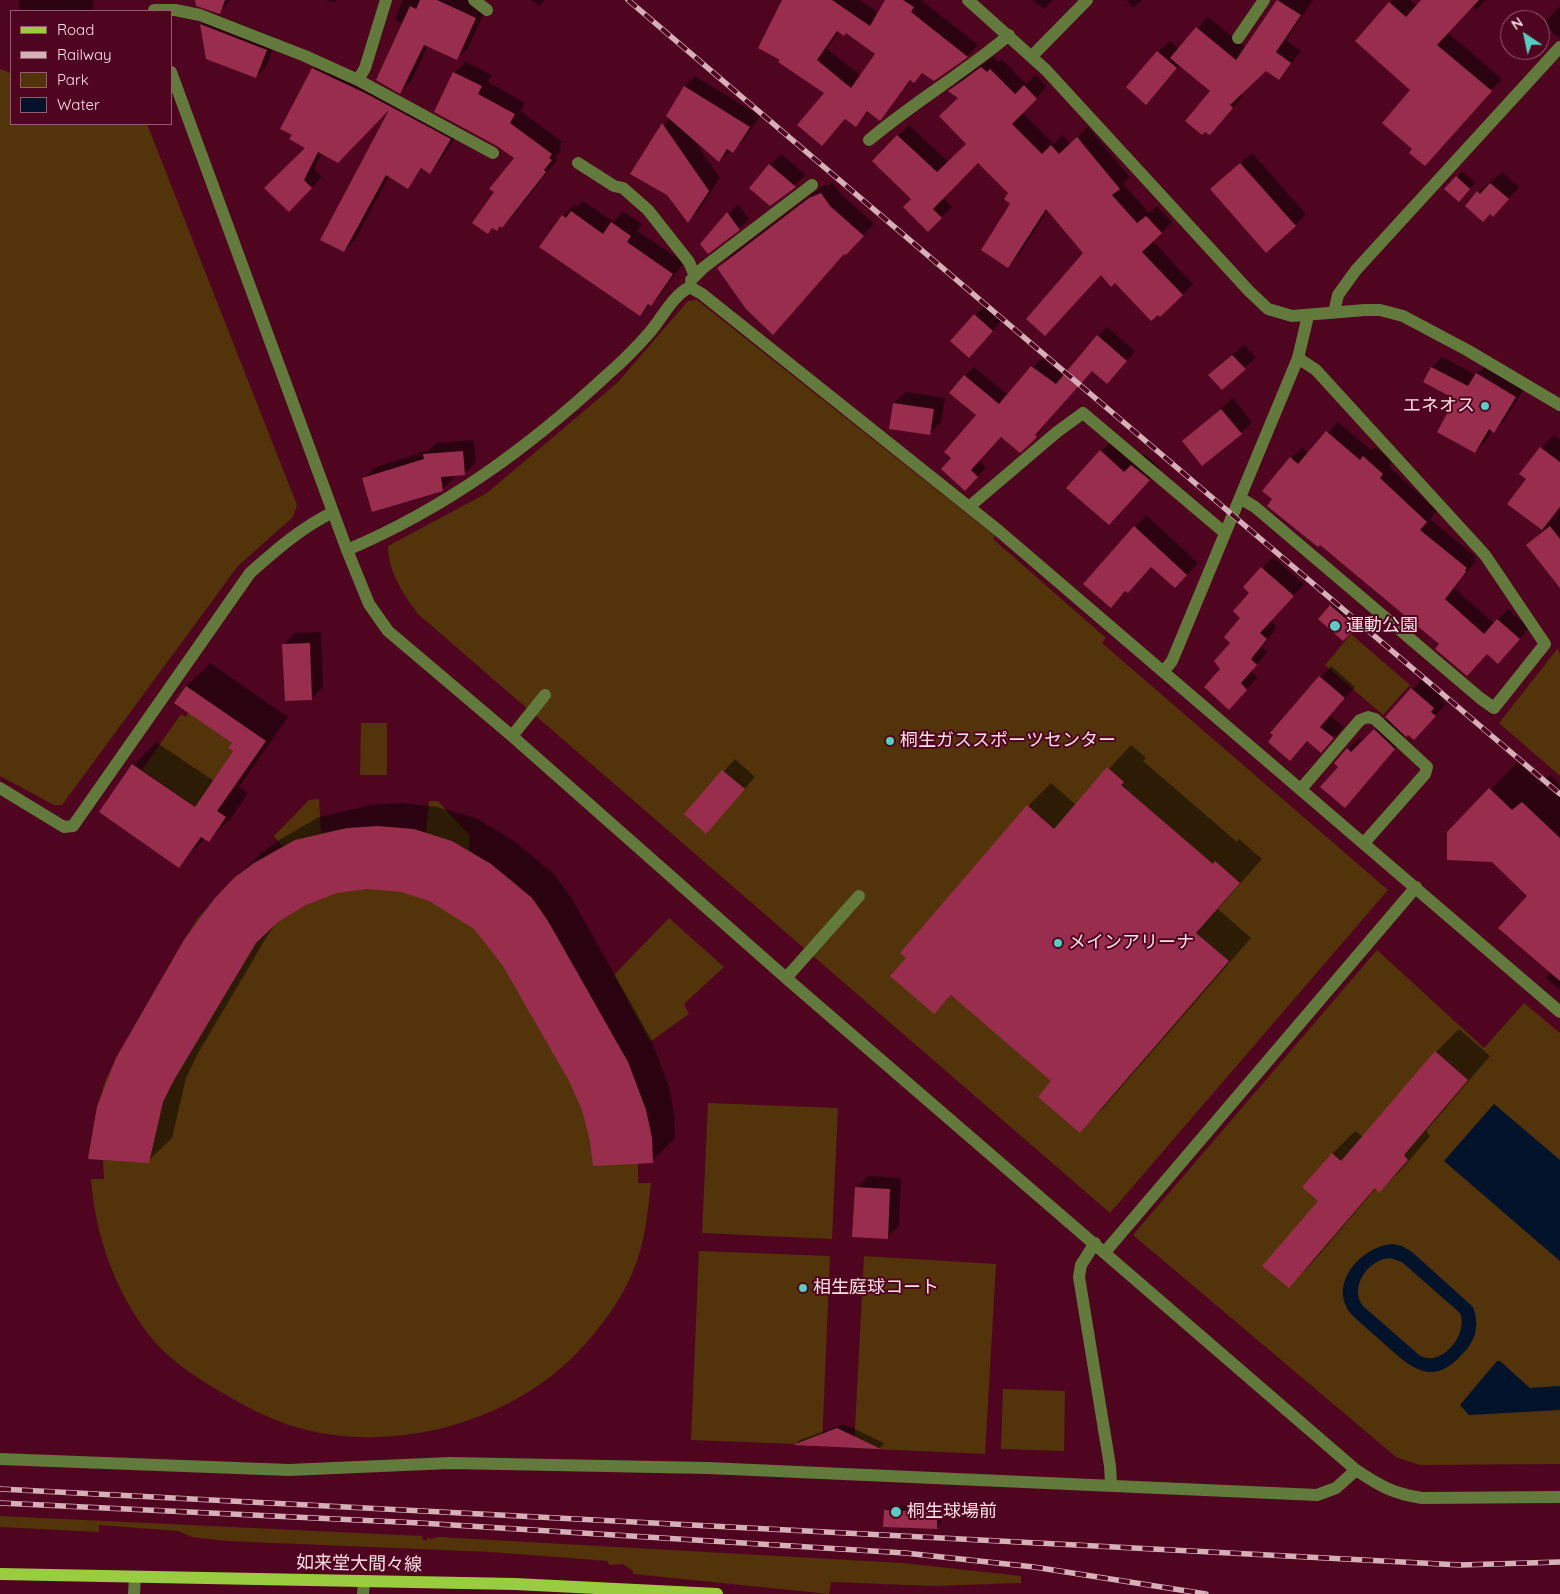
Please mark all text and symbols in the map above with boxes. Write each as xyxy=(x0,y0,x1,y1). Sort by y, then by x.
legend xyxy=(10,10,172,125)
north arrow xyxy=(1500,10,1550,60)
text: N xyxy=(1508,13,1526,34)
text: Road xyxy=(57,20,94,39)
text: Railway xyxy=(57,45,112,64)
text: Park xyxy=(57,70,89,89)
text: Water xyxy=(57,95,100,114)
place label: エネオス xyxy=(1403,395,1475,417)
marker: エネオス xyxy=(1479,400,1491,412)
place label: 運動公園 xyxy=(1346,615,1418,637)
marker: 運動公園 xyxy=(1328,619,1342,633)
place label: 桐生ガススポーツセンター xyxy=(900,730,1116,752)
marker: 桐生ガススポーツセンター xyxy=(884,735,896,747)
place label: メインアリーナ xyxy=(1068,932,1194,954)
marker: メインアリーナ xyxy=(1052,937,1064,949)
place label: 相生庭球コート xyxy=(813,1277,939,1299)
marker: 相生庭球コート xyxy=(797,1282,809,1294)
place label: 桐生球場前 xyxy=(907,1501,997,1523)
marker: 桐生球場前 xyxy=(889,1505,903,1519)
street label: 如来堂大間々線 xyxy=(296,1552,422,1576)

